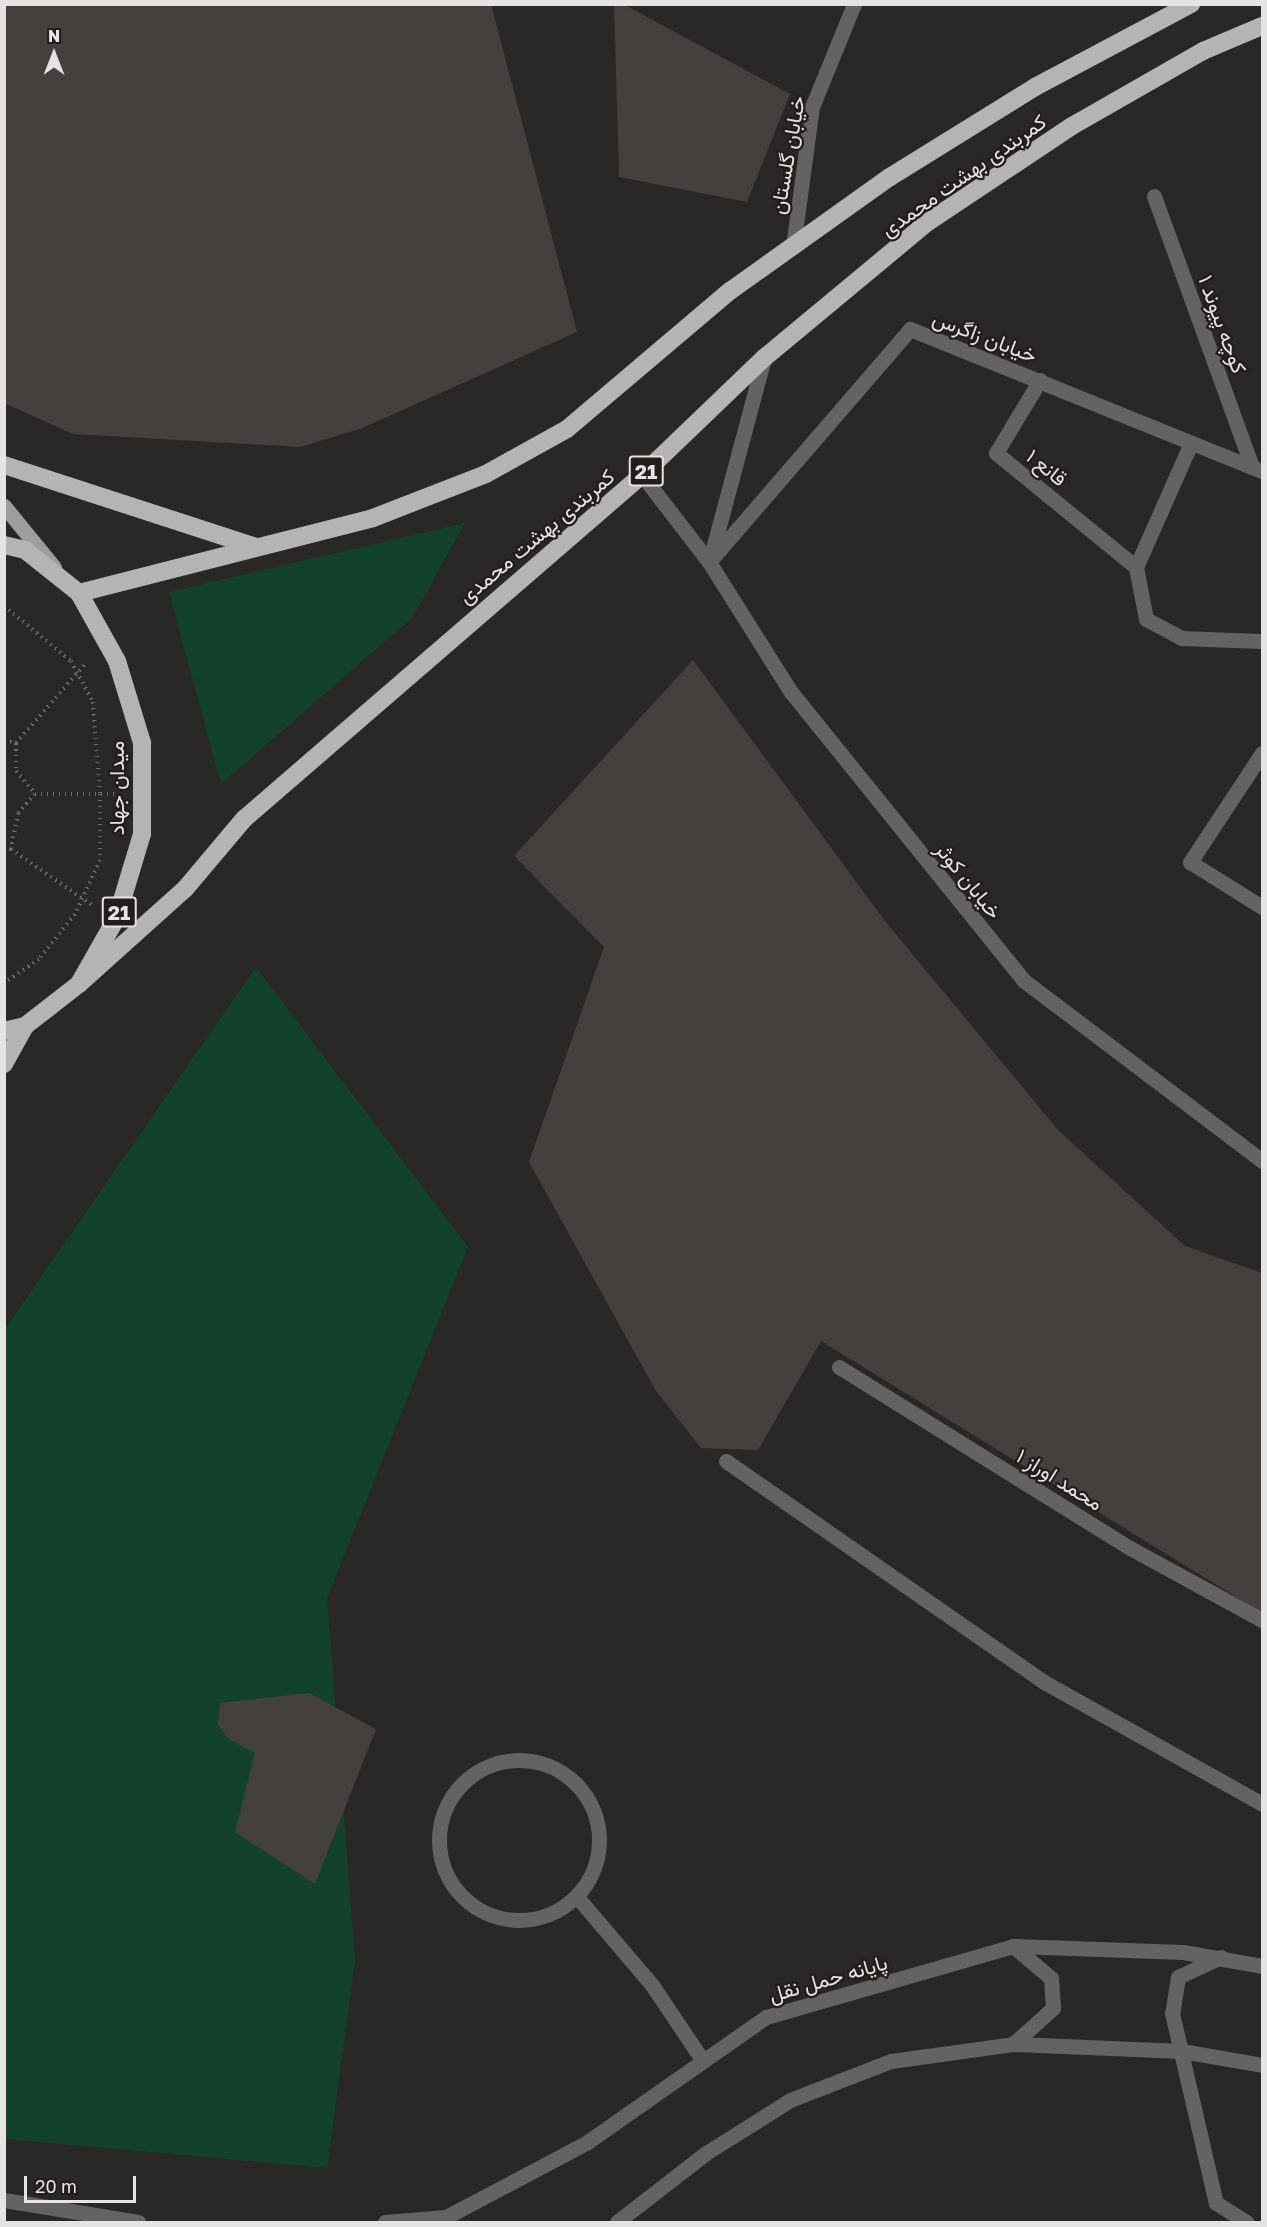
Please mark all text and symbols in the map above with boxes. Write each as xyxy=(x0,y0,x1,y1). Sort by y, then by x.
north arrow xyxy=(24,24,84,84)
text: N xyxy=(48,26,60,46)
street label: خیابان گلستان xyxy=(764,94,810,216)
street label: کمربندی بهشت محمدی xyxy=(875,108,1051,242)
street label: کوچه پیوند ۱ xyxy=(1194,271,1252,377)
street label: خیابان زاگرس xyxy=(929,305,1041,367)
street label: قانع ۱ xyxy=(1022,443,1072,491)
road number: 21 xyxy=(628,454,664,488)
street label: کمربندی بهشت محمدی xyxy=(453,463,619,609)
street label: میدان جهاد xyxy=(103,741,129,835)
street label: خیابان کوثر xyxy=(930,836,1008,924)
road number: 21 xyxy=(101,895,137,929)
street label: محمد اوراز ۱ xyxy=(1012,1443,1108,1515)
street label: پایانه حمل نقل xyxy=(766,1949,890,2007)
scale bar xyxy=(27,2164,140,2202)
text: 20 m xyxy=(35,2175,77,2197)

